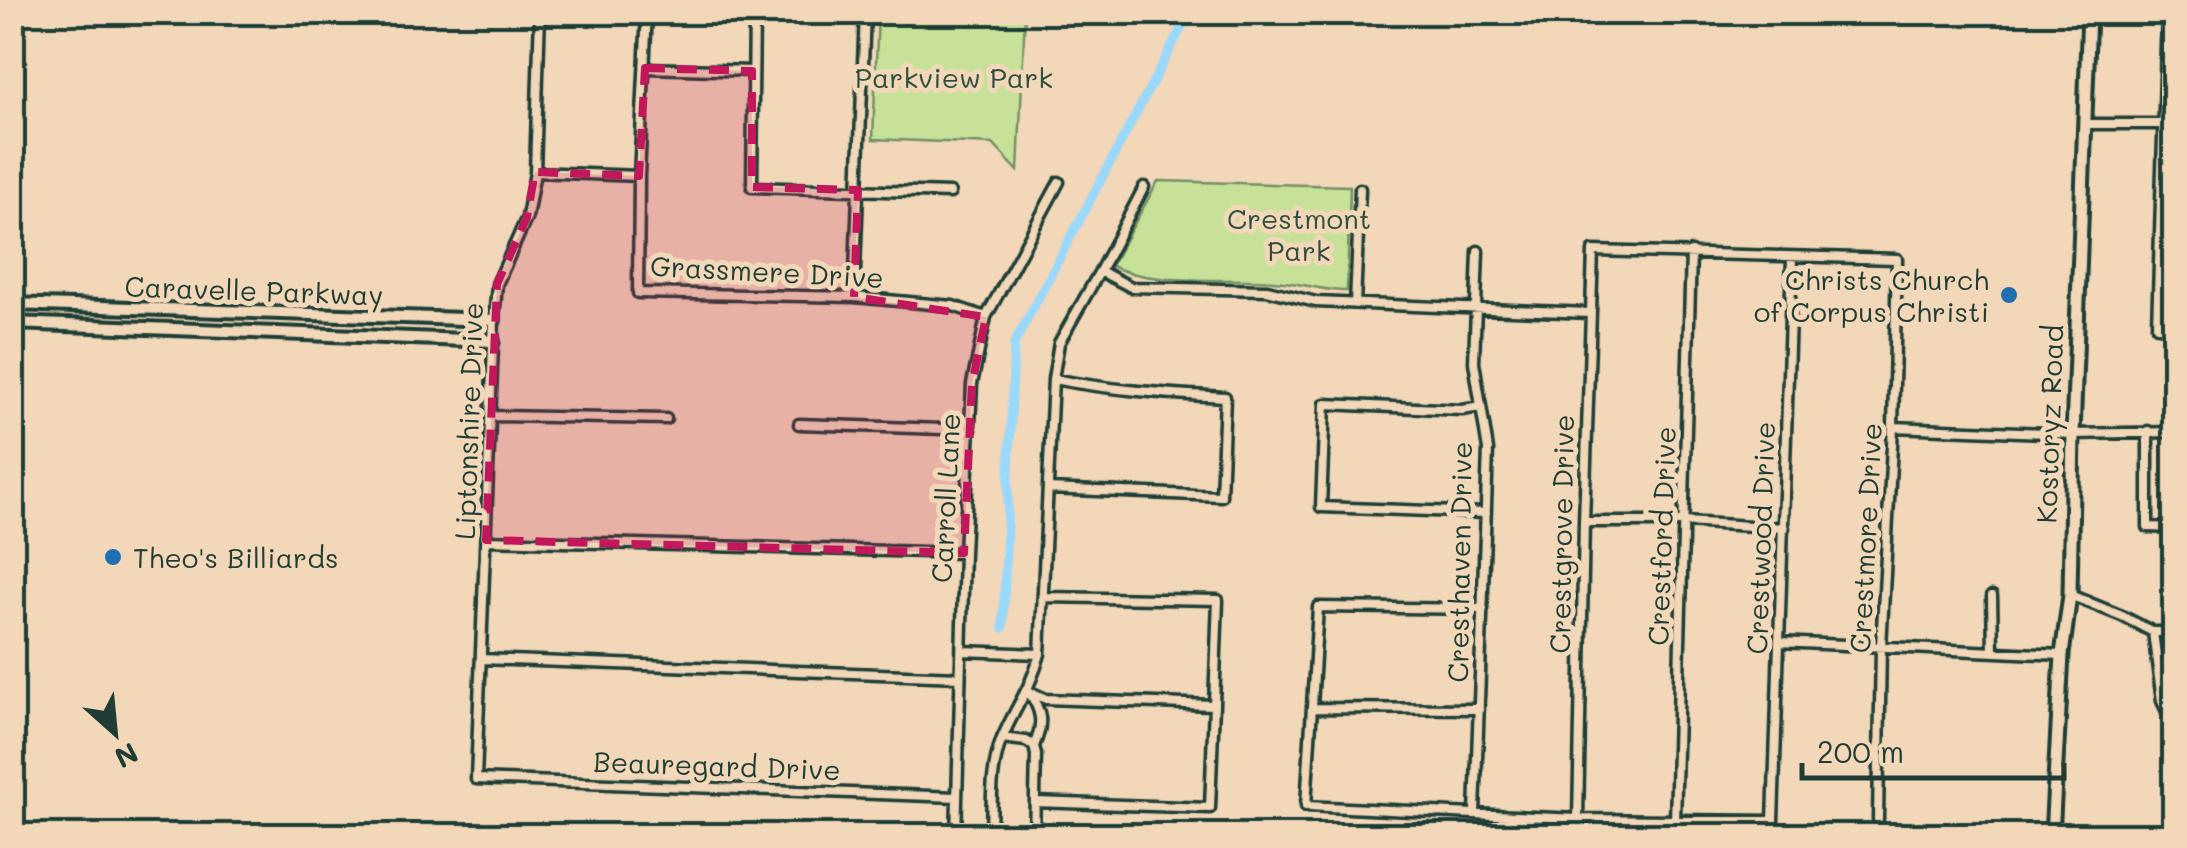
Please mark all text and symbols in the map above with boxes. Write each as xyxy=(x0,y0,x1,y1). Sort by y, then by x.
park label: Parkview Park xyxy=(855,59,1053,95)
park label: Crestmont Park xyxy=(1227,200,1371,268)
street label: Grassmere Drive xyxy=(649,247,885,295)
place label: Christs Church of Corpus Christi xyxy=(1754,261,1989,329)
street label: Caravelle Parkway xyxy=(124,267,384,313)
marker: Christs Church of Corpus Christi xyxy=(1998,284,2020,306)
street label: Liptonshire Drive xyxy=(446,302,490,540)
street label: Kostoryz Road xyxy=(2028,324,2070,524)
street label: Carroll Lane xyxy=(923,412,967,584)
street label: Crestgrove Drive xyxy=(1541,414,1581,654)
street label: Crestwood Drive xyxy=(1738,421,1782,655)
street label: Crestmore Drive xyxy=(1841,422,1889,654)
street label: Crestford Drive xyxy=(1639,426,1683,646)
street label: Cresthaven Drive xyxy=(1439,441,1479,683)
place label: Theo's Billiards xyxy=(133,539,339,575)
marker: Theo's Billiards xyxy=(102,546,124,568)
north arrow xyxy=(65,683,165,783)
scale bar xyxy=(1802,718,2064,780)
text: 200 m xyxy=(1817,731,1904,771)
text: N xyxy=(109,735,144,777)
street label: Beauregard Drive xyxy=(593,743,841,787)

